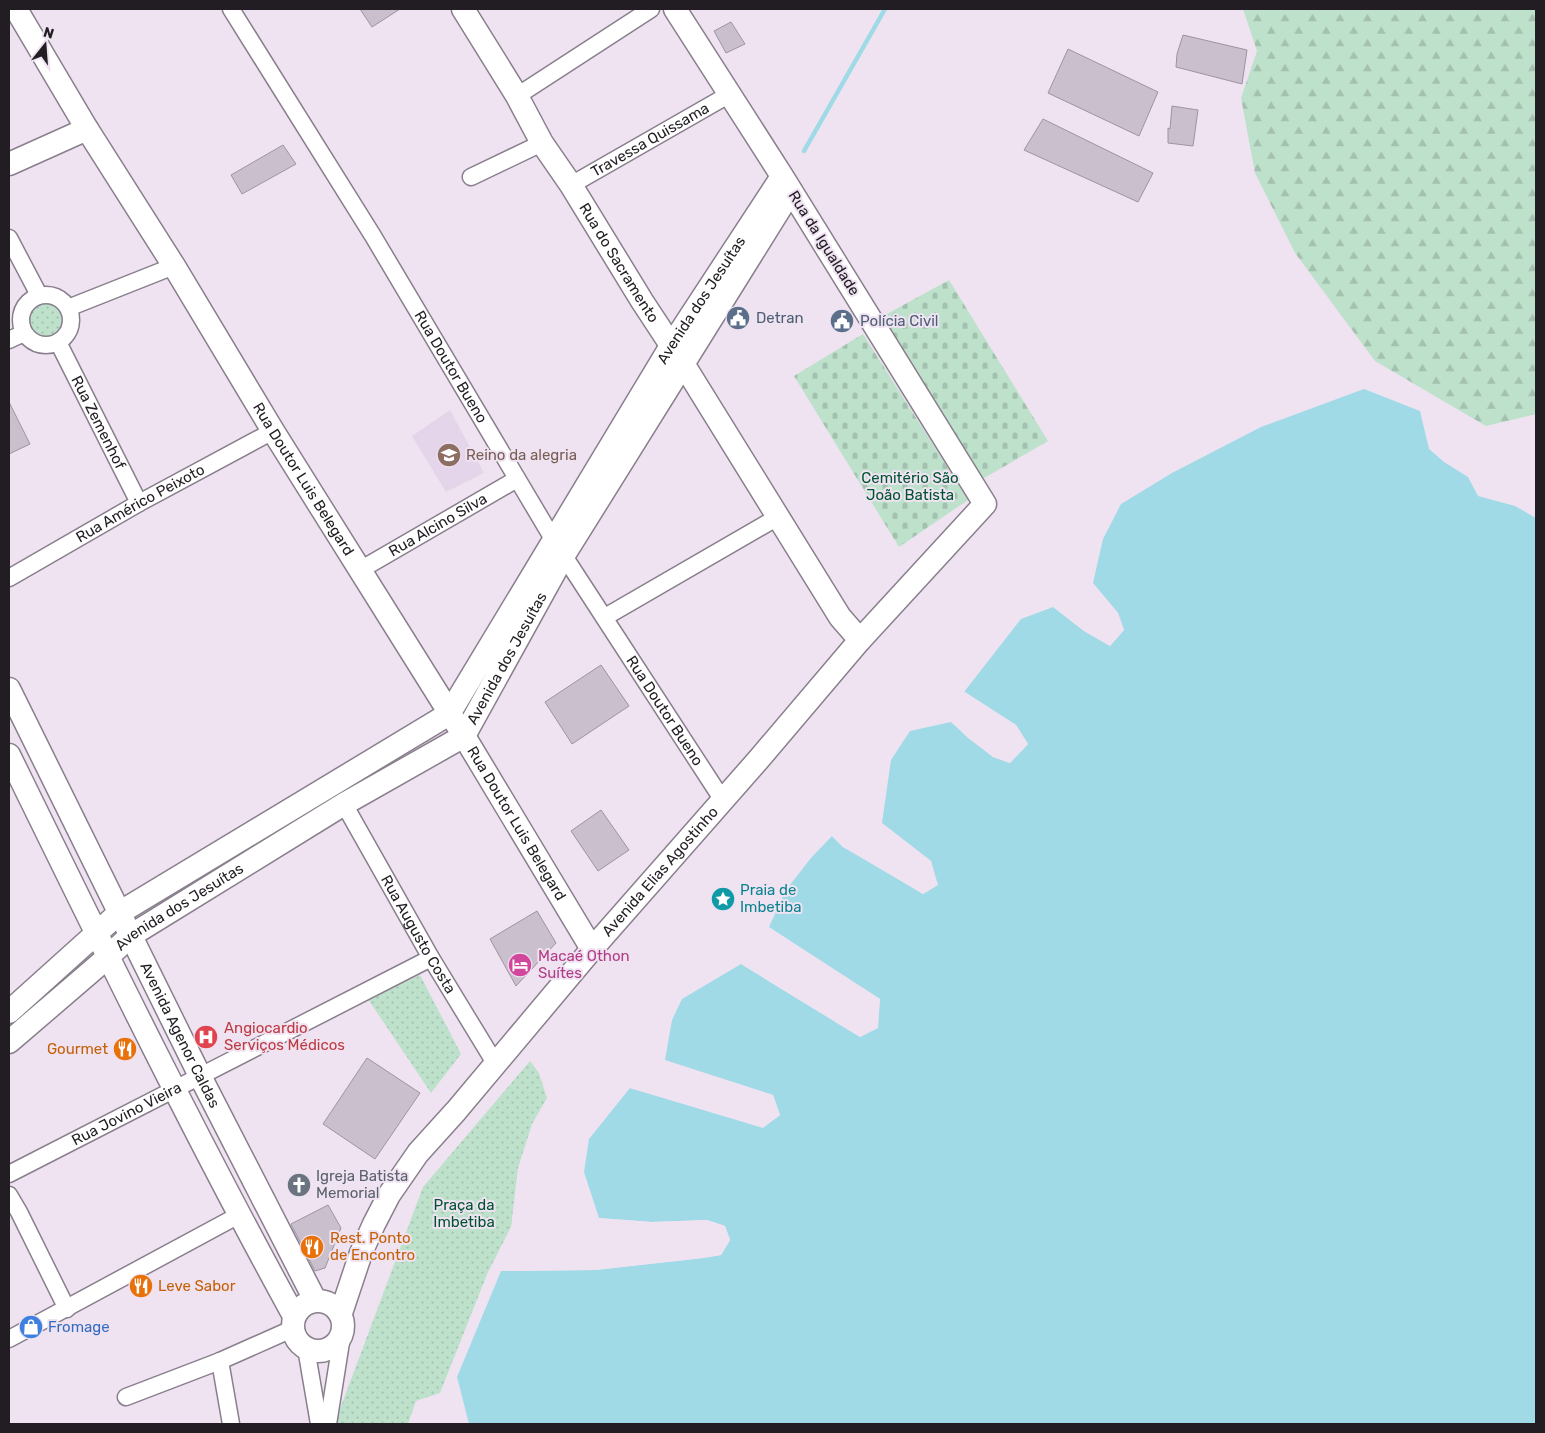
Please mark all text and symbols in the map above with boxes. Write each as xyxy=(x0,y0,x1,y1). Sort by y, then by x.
north arrow xyxy=(20,20,70,70)
text: N xyxy=(41,23,56,43)
street label: Travessa Quissama xyxy=(588,99,712,181)
street label: Rua da Igualdade xyxy=(785,187,863,299)
street label: Rua do Sacramento xyxy=(575,200,663,326)
street label: Avenida dos Jesuítas xyxy=(653,233,749,367)
public building icon: Detran xyxy=(725,305,751,331)
street label: Rua Doutor Bueno xyxy=(410,307,491,426)
public building icon: Polícia Civil xyxy=(829,308,855,334)
place label: Detran xyxy=(756,309,804,327)
place label: Polícia Civil xyxy=(860,312,938,330)
street label: Rua Zemenhof xyxy=(67,373,130,472)
street label: Rua Doutor Luis Belegard xyxy=(249,399,358,559)
school or university icon: Reino da alegria xyxy=(436,442,462,468)
place label: Reino da alegria xyxy=(466,446,577,464)
street label: Rua Américo Peixoto xyxy=(73,460,208,546)
park label: Cemitério São João Batista xyxy=(861,469,959,504)
street label: Rua Alcino Silva xyxy=(386,489,490,560)
street label: Avenida dos Jesuítas xyxy=(463,589,551,728)
street label: Rua Doutor Bueno xyxy=(622,652,707,769)
street label: Rua Doutor Luis Belegard xyxy=(463,743,570,904)
street label: Avenida Elias Agostinho xyxy=(598,803,722,940)
street label: Avenida dos Jesuítas xyxy=(111,859,247,954)
street label: Rua Augusto Costa xyxy=(377,872,459,997)
place label: Praia de Imbetiba xyxy=(740,881,801,916)
place icon: Praia de Imbetiba xyxy=(710,886,736,912)
place label: Macaé Othon Suítes xyxy=(538,947,630,982)
hotel icon: Macaé Othon Suítes xyxy=(507,952,533,978)
street label: Avenida Agenor Caldas xyxy=(136,959,224,1111)
place label: Angiocardio Serviços Médicos xyxy=(224,1019,345,1054)
hospital icon: Angiocardio Serviços Médicos xyxy=(193,1024,219,1050)
restaurant icon: Gourmet xyxy=(112,1036,138,1062)
place label: Gourmet xyxy=(47,1040,108,1058)
street label: Rua Jovino Vieira xyxy=(69,1078,184,1149)
place label: Igreja Batista Memorial xyxy=(316,1167,408,1202)
church icon: Igreja Batista Memorial xyxy=(286,1172,312,1198)
park label: Praça da Imbetiba xyxy=(433,1196,495,1231)
place label: Rest. Ponto de Encontro xyxy=(330,1229,415,1264)
restaurant icon: Rest. Ponto de Encontro xyxy=(299,1234,325,1260)
restaurant icon: Leve Sabor xyxy=(128,1273,154,1299)
place label: Leve Sabor xyxy=(158,1277,236,1295)
shop icon: Fromage xyxy=(18,1314,44,1340)
place label: Fromage xyxy=(48,1318,110,1336)

